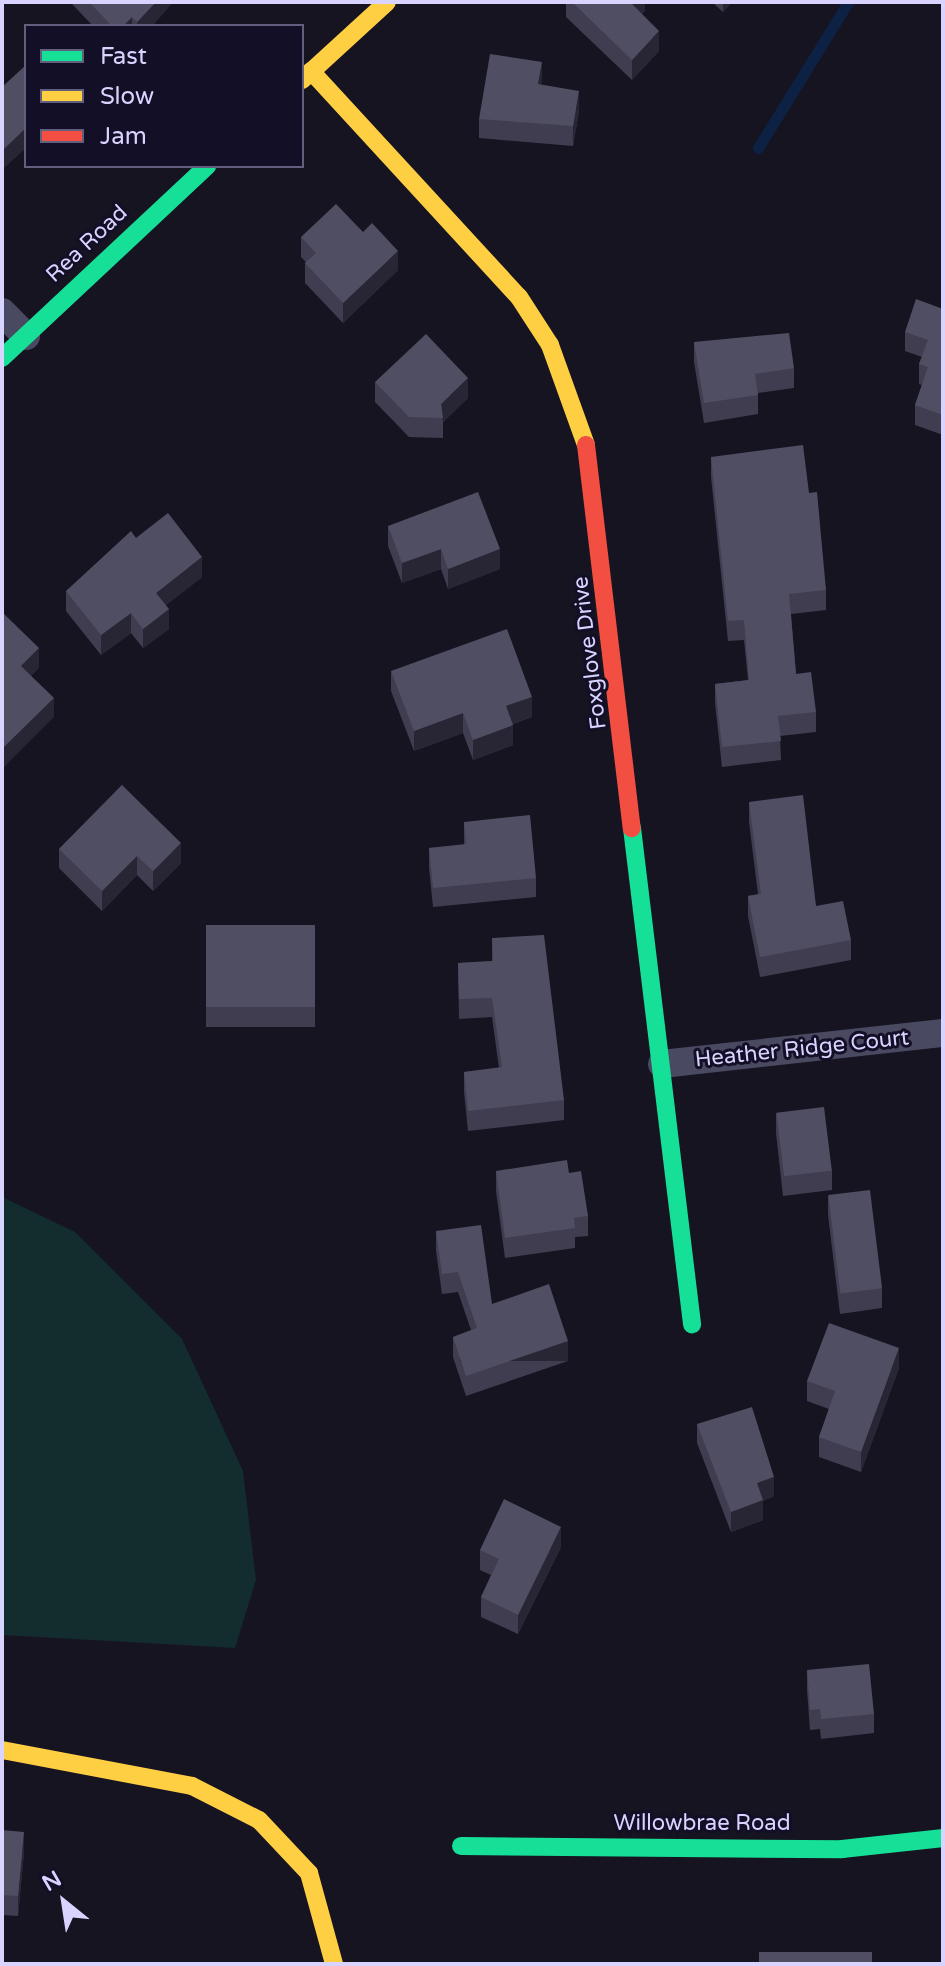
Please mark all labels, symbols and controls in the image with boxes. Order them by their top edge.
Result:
legend [24,24,304,168]
text: Fast [100,42,147,71]
text: Slow [100,82,154,111]
text: Jam [100,122,147,151]
street label: Rea Road [41,200,133,288]
street label: Foxglove Drive [568,575,612,731]
street label: Heather Ridge Court [694,1025,910,1073]
street label: Willowbrae Road [613,1811,791,1837]
north arrow [24,1862,104,1942]
text: N [38,1866,66,1897]

